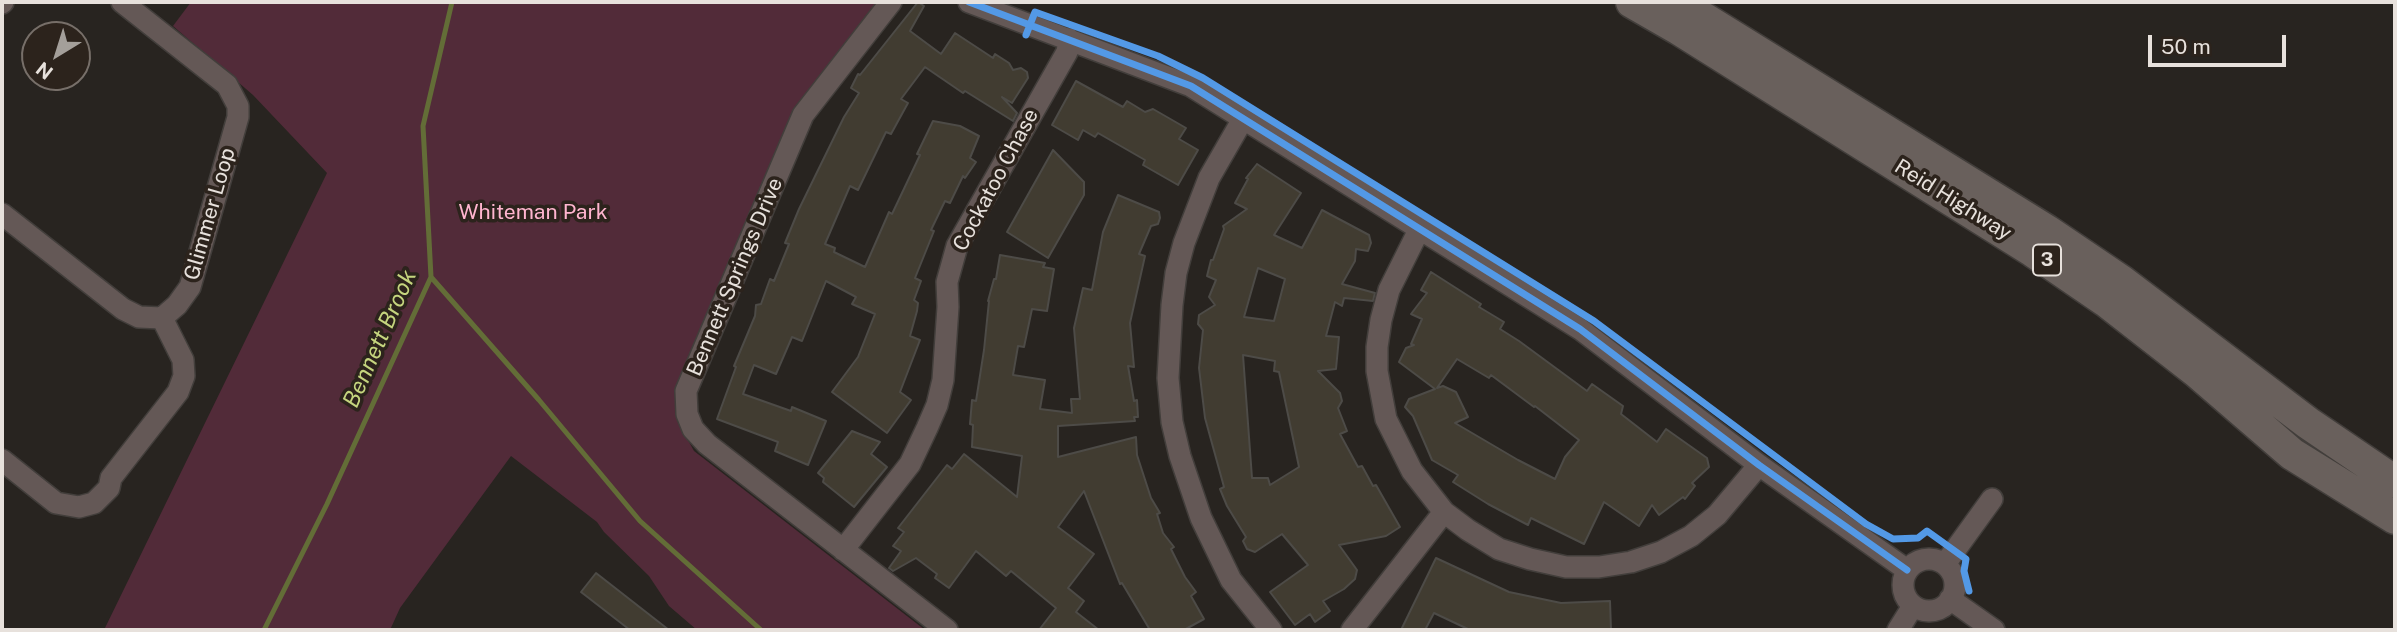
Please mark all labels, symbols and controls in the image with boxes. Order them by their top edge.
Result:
north arrow [21,21,91,91]
scale bar [2152,21,2290,65]
text: 50 m [2161,34,2211,59]
text: N [32,58,57,84]
street label: Cockatoo Chase [948,105,1044,255]
street label: Glimmer Loop [179,145,241,283]
street label: Reid Highway [1890,154,2016,246]
street label: Bennett Springs Drive [682,174,788,380]
park label: Whiteman Park [459,200,607,226]
road number: 3 [2033,244,2061,276]
water label: Bennett Brook [337,266,423,412]

